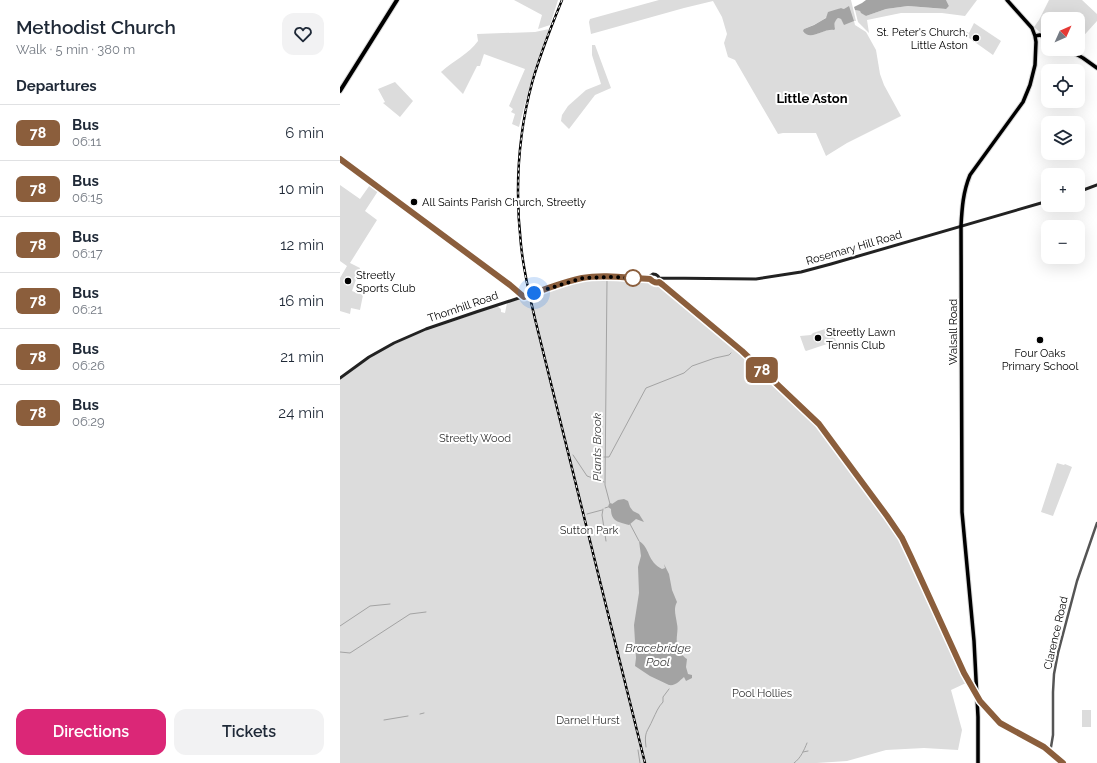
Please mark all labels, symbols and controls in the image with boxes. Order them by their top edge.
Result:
north arrow [1041,12,1085,56]
map controls [1041,12,1085,264]
button: heart [282,13,324,55]
text: Methodist Church [16,16,176,38]
place label: St. Peter's Church, Little Aston [877,26,968,52]
marker: St. Peter's Church, Little Aston [971,33,981,43]
text: Walk · 5 min · 380 m [16,42,135,57]
button: locate [1041,64,1085,108]
text: Departures [16,77,97,95]
district label: Little Aston [776,91,848,106]
text: Bus [72,116,99,134]
button: layers [1041,116,1085,160]
text: 6 min [285,124,324,142]
text: 78 [30,125,46,141]
text: 06:11 [72,134,101,149]
button: + [1041,168,1085,212]
text: Bus [72,172,99,190]
text: 10 min [279,180,324,198]
text: 78 [30,181,46,197]
text: 06:15 [72,190,103,205]
place label: All Saints Parish Church, Streetly [422,196,586,209]
marker: All Saints Parish Church, Streetly [409,197,419,207]
button: − [1041,220,1085,264]
text: Bus [72,228,99,246]
street label: Rosemary Hill Road [805,228,904,268]
text: 12 min [280,236,324,254]
text: 78 [30,237,46,253]
text: 06:17 [72,246,103,261]
place label: Streetly Sports Club [356,269,416,295]
unlabelled marker [624,269,642,287]
marker: Streetly Sports Club [343,276,353,286]
your location [524,283,544,303]
text: Bus [72,284,99,302]
street label: Thornhill Road [426,289,500,325]
text: 16 min [279,292,324,310]
text: 78 [30,293,46,309]
street label: Walsall Road [947,299,960,365]
text: 06:21 [72,302,103,317]
place label: Streetly Lawn Tennis Club [826,326,895,352]
marker: Streetly Lawn Tennis Club [813,333,823,343]
marker: Four Oaks Primary School [1035,335,1045,345]
text: Bus [72,340,99,358]
place label: Four Oaks Primary School [1002,347,1078,373]
text: 21 min [280,348,324,366]
text: 78 [30,349,46,365]
line badge: 78 [744,357,780,383]
text: 06:26 [72,358,105,373]
text: 78 [754,362,770,378]
text: Bus [72,396,99,414]
text: 24 min [278,404,324,422]
text: 78 [30,405,46,421]
water label: Plants Brook [590,412,604,481]
text: 06:29 [72,414,105,429]
park label: Streetly Wood [439,432,511,445]
park label: Sutton Park [560,524,619,537]
street label: Clarence Road [1041,595,1071,671]
water label: Bracebridge Pool [625,641,692,669]
park label: Pool Hollies [732,687,792,700]
button: Directions [16,709,166,755]
button: Tickets [174,709,324,755]
park label: Darnel Hurst [556,714,620,727]

